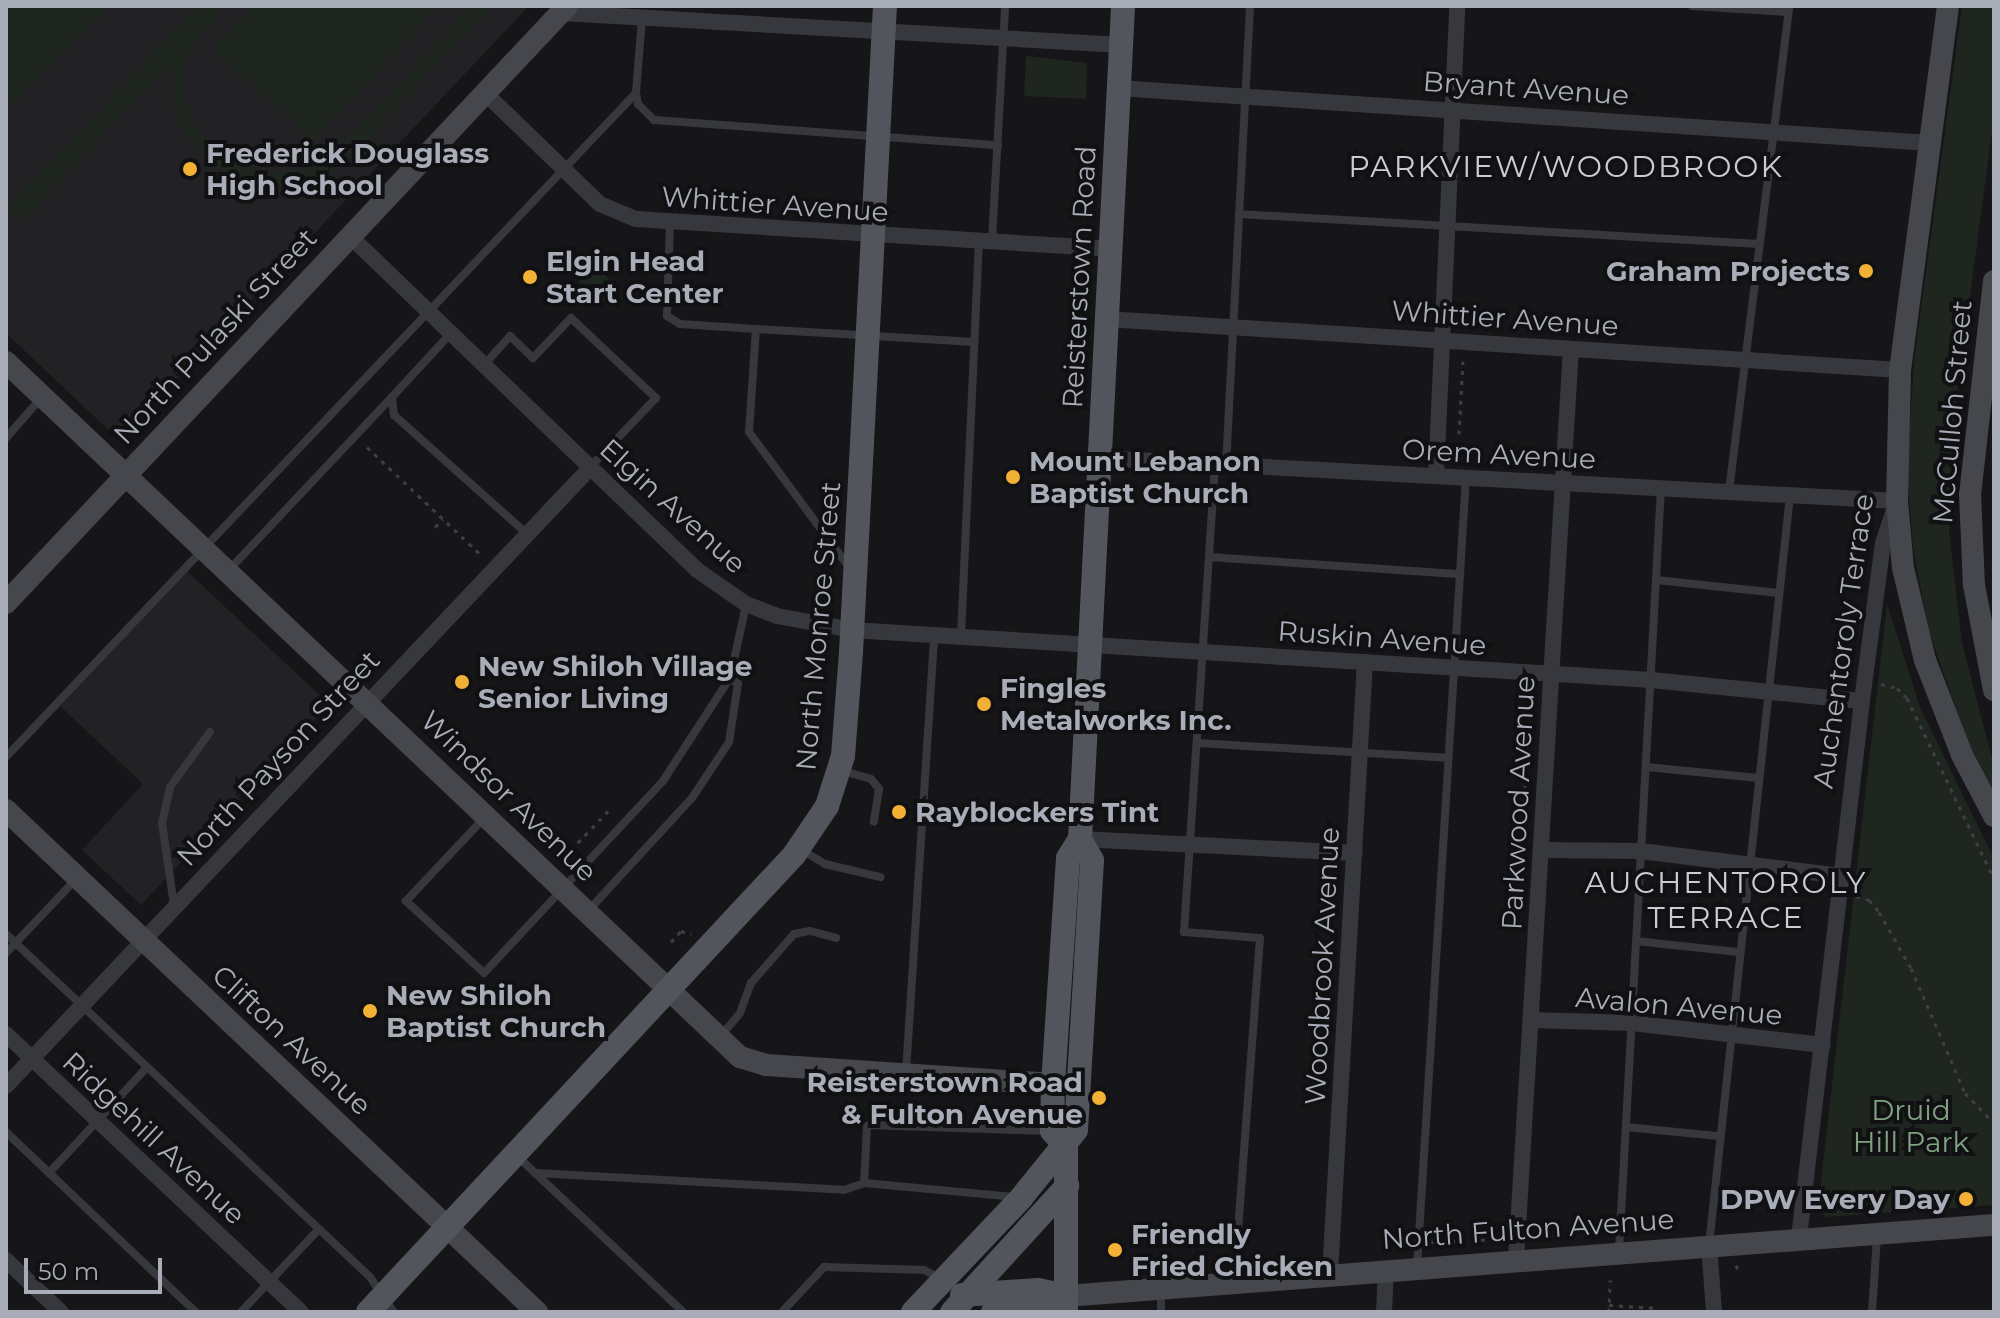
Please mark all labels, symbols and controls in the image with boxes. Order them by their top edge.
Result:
street label: Bryant Avenue [1422,64,1630,112]
place label: Frederick Douglass High School [206,136,489,202]
street label: Reisterstown Road [1055,145,1103,409]
district label: PARKVIEW/WOODBROOK [1348,149,1784,185]
marker: Frederick Douglass High School [181,160,199,178]
street label: Whittier Avenue [660,179,890,229]
street label: North Pulaski Street [106,221,324,451]
place label: Elgin Head Start Center [546,244,724,310]
place label: Graham Projects [1606,254,1850,288]
marker: Graham Projects [1857,262,1875,280]
marker: Elgin Head Start Center [521,268,539,286]
street label: Whittier Avenue [1390,293,1620,343]
street label: McCulloh Street [1925,299,1979,525]
street label: Elgin Avenue [593,432,753,580]
street label: Orem Avenue [1401,432,1597,476]
place label: Mount Lebanon Baptist Church [1029,444,1261,510]
marker: Mount Lebanon Baptist Church [1004,468,1022,486]
street label: North Monroe Street [789,480,847,772]
street label: Auchentoroly Terrace [1806,492,1880,790]
street label: Ruskin Avenue [1277,614,1487,662]
street label: North Payson Street [169,643,387,873]
place label: New Shiloh Village Senior Living [478,649,753,715]
place label: Fingles Metalworks Inc. [1000,671,1232,737]
marker: New Shiloh Village Senior Living [453,673,471,691]
street label: Parkwood Avenue [1495,675,1541,931]
marker: Fingles Metalworks Inc. [975,695,993,713]
street label: Windsor Avenue [414,704,604,888]
place label: Rayblockers Tint [915,795,1159,829]
marker: Rayblockers Tint [890,803,908,821]
street label: Woodbrook Avenue [1298,826,1346,1106]
district label: AUCHENTOROLY TERRACE [1585,865,1867,936]
street label: Clifton Avenue [206,958,378,1122]
place label: New Shiloh Baptist Church [386,978,606,1044]
street label: Avalon Avenue [1574,980,1784,1032]
marker: New Shiloh Baptist Church [361,1002,379,1020]
street label: Ridgehill Avenue [56,1045,252,1231]
place label: Reisterstown Road & Fulton Avenue [807,1065,1083,1131]
marker: Reisterstown Road & Fulton Avenue [1090,1089,1108,1107]
park label: Druid Hill Park [1853,1093,1969,1159]
place label: DPW Every Day [1720,1182,1950,1216]
marker: DPW Every Day [1957,1190,1975,1208]
street label: North Fulton Avenue [1381,1202,1675,1256]
place label: Friendly Fried Chicken [1131,1217,1333,1283]
marker: Friendly Fried Chicken [1106,1241,1124,1259]
scale bar [28,1242,166,1292]
text: 50 m [38,1257,99,1286]

